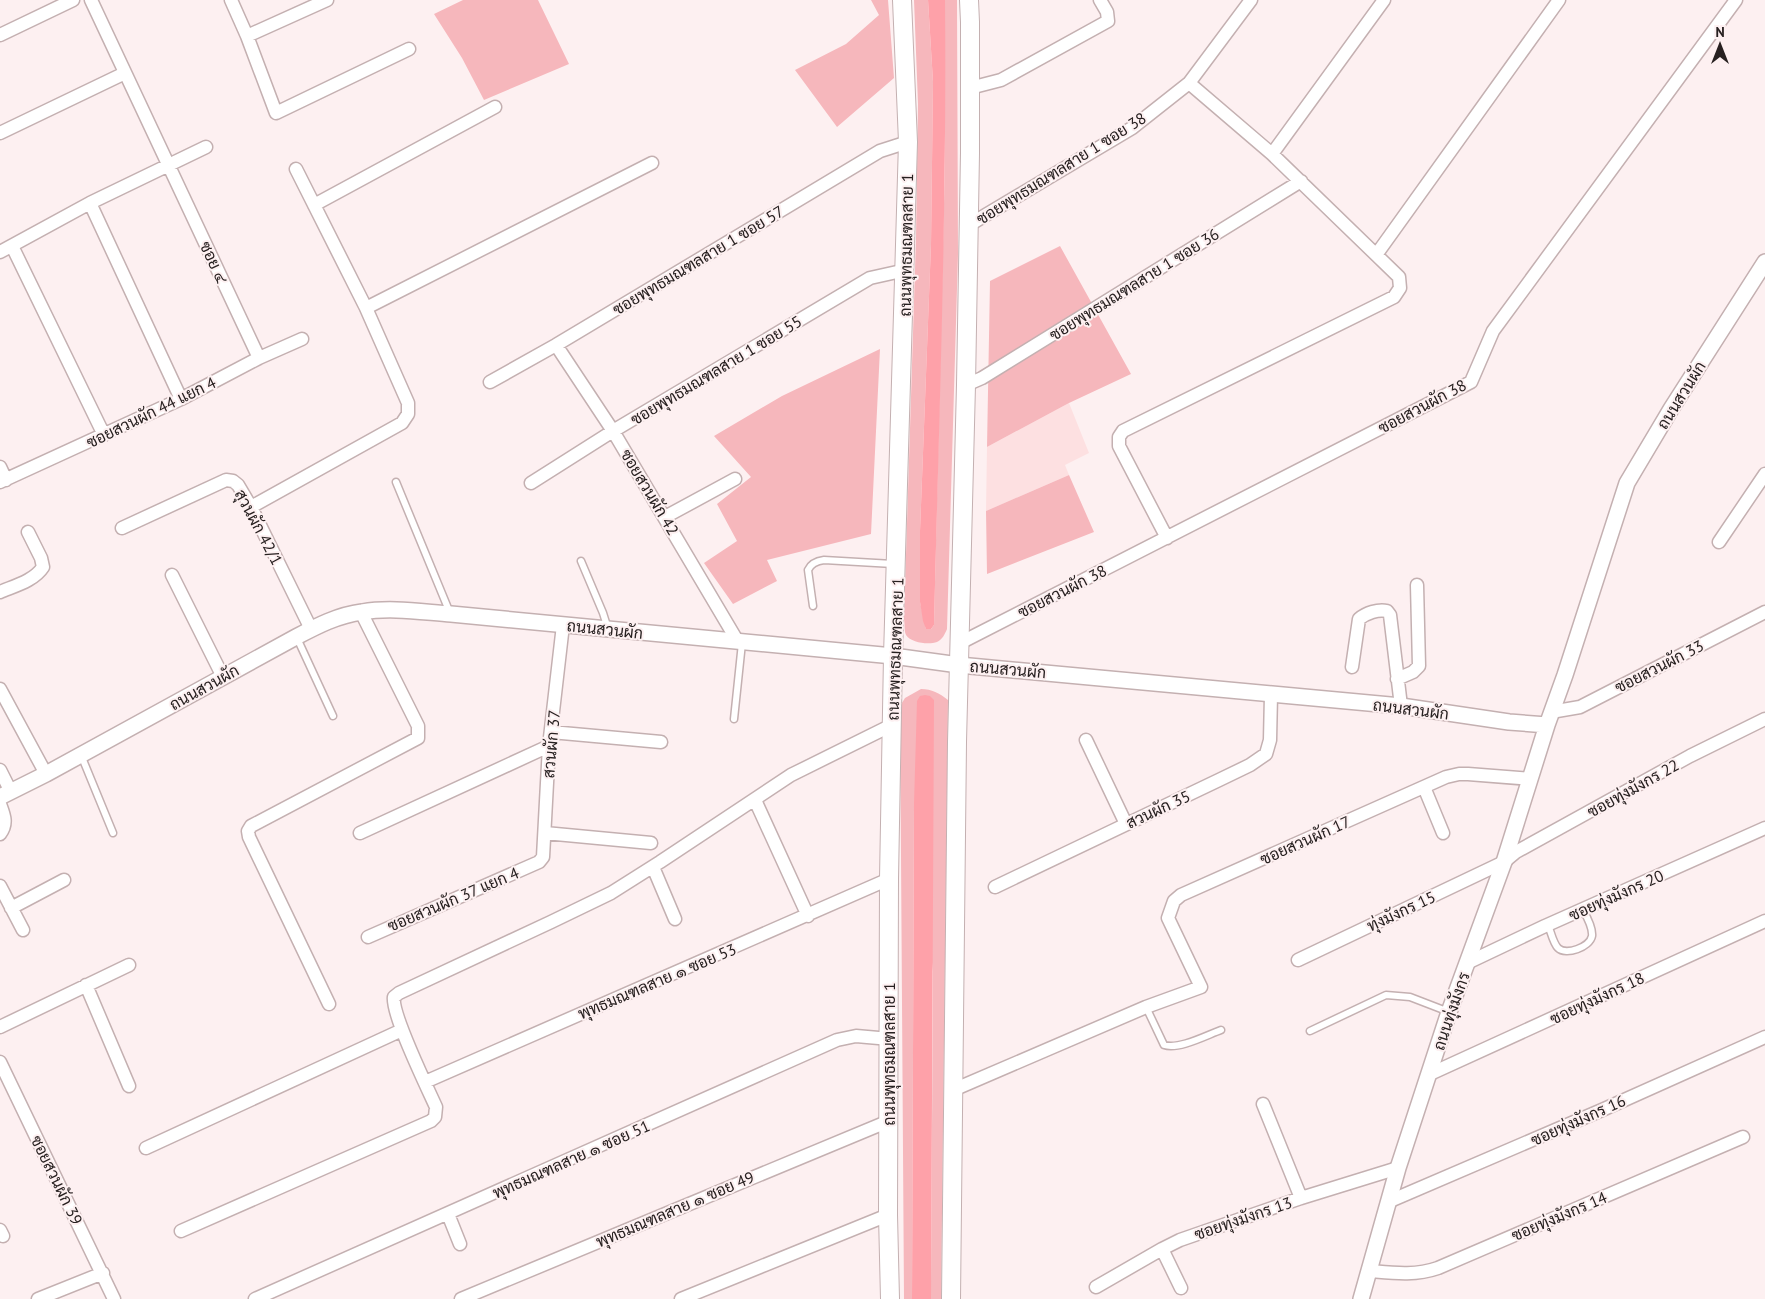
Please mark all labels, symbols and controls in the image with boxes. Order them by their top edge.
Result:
north arrow [1695,20,1745,70]
text: N [1715,23,1725,41]
street label: ซอยพุทธมณฑลสาย 1 ซอย 38 [972,107,1151,230]
street label: ถนนพุทธมณฑลสาย 1 [895,173,919,317]
street label: ซอยพุทธมณฑลสาย 1 ซอย 57 [609,201,788,321]
street label: ซอยพุทธมณฑลสาย 1 ซอย 36 [1045,223,1224,346]
street label: ซอย ๔ [196,238,233,287]
street label: ซอยพุทธมณฑลสาย 1 ซอย 55 [627,311,806,431]
street label: ถนนสวนผัก [1652,357,1710,433]
street label: ซอยสวนผัก 44 แยก 4 [83,372,219,452]
street label: ซอยสวนผัก 38 [1375,374,1469,438]
street label: ซอยสวนผัก 42 [616,445,684,539]
street label: สุวนผัก 42/1 [229,486,287,569]
street label: ซอยสวนผัก 38 [1014,560,1110,622]
street label: ถนนพุทธมณฑลสาย 1 [883,577,909,721]
street label: ถนนสวนผัก [566,615,644,643]
street label: ซอยสวนผัก 33 [1611,635,1707,697]
street label: ถนนสวนผัก [969,656,1047,682]
street label: ถนนสวนผัก [166,660,242,714]
street label: ถนนสวนผัก [1372,694,1450,724]
street label: สวนผัก 37 [538,709,564,779]
street label: ซอยทุ่งมังกร 22 [1584,755,1683,823]
street label: สวนผัก 35 [1123,785,1193,833]
street label: ซอยสวนผัก 17 [1257,811,1353,869]
street label: ซอยสวนผัก 37 แยก 4 [384,862,522,936]
street label: ซอยทุ่งมังกร 20 [1565,865,1668,927]
street label: ทุ่งมังกร 15 [1363,886,1439,937]
street label: พุทธมณฑลสาย ๑ ซอย 53 [575,939,740,1025]
street label: ซอยทุ่งมังกร 18 [1547,967,1648,1030]
street label: ถนนทุ่งมังกร [1428,969,1476,1053]
street label: ถนนพุทธมณฑลสาย 1 [879,982,901,1126]
street label: ซอยทุ่งมังกร 16 [1527,1090,1629,1152]
street label: พุทธมณฑลสาย ๑ ซอย 51 [489,1115,654,1205]
street label: ซอยสวนผัก 39 [27,1132,87,1228]
street label: พุทธมณฑลสาย ๑ ซอย 49 [593,1167,758,1253]
street label: ซอยทุ่งมังกร 14 [1508,1187,1611,1247]
street label: ซอยทุ่งมังกร 13 [1192,1192,1295,1246]

